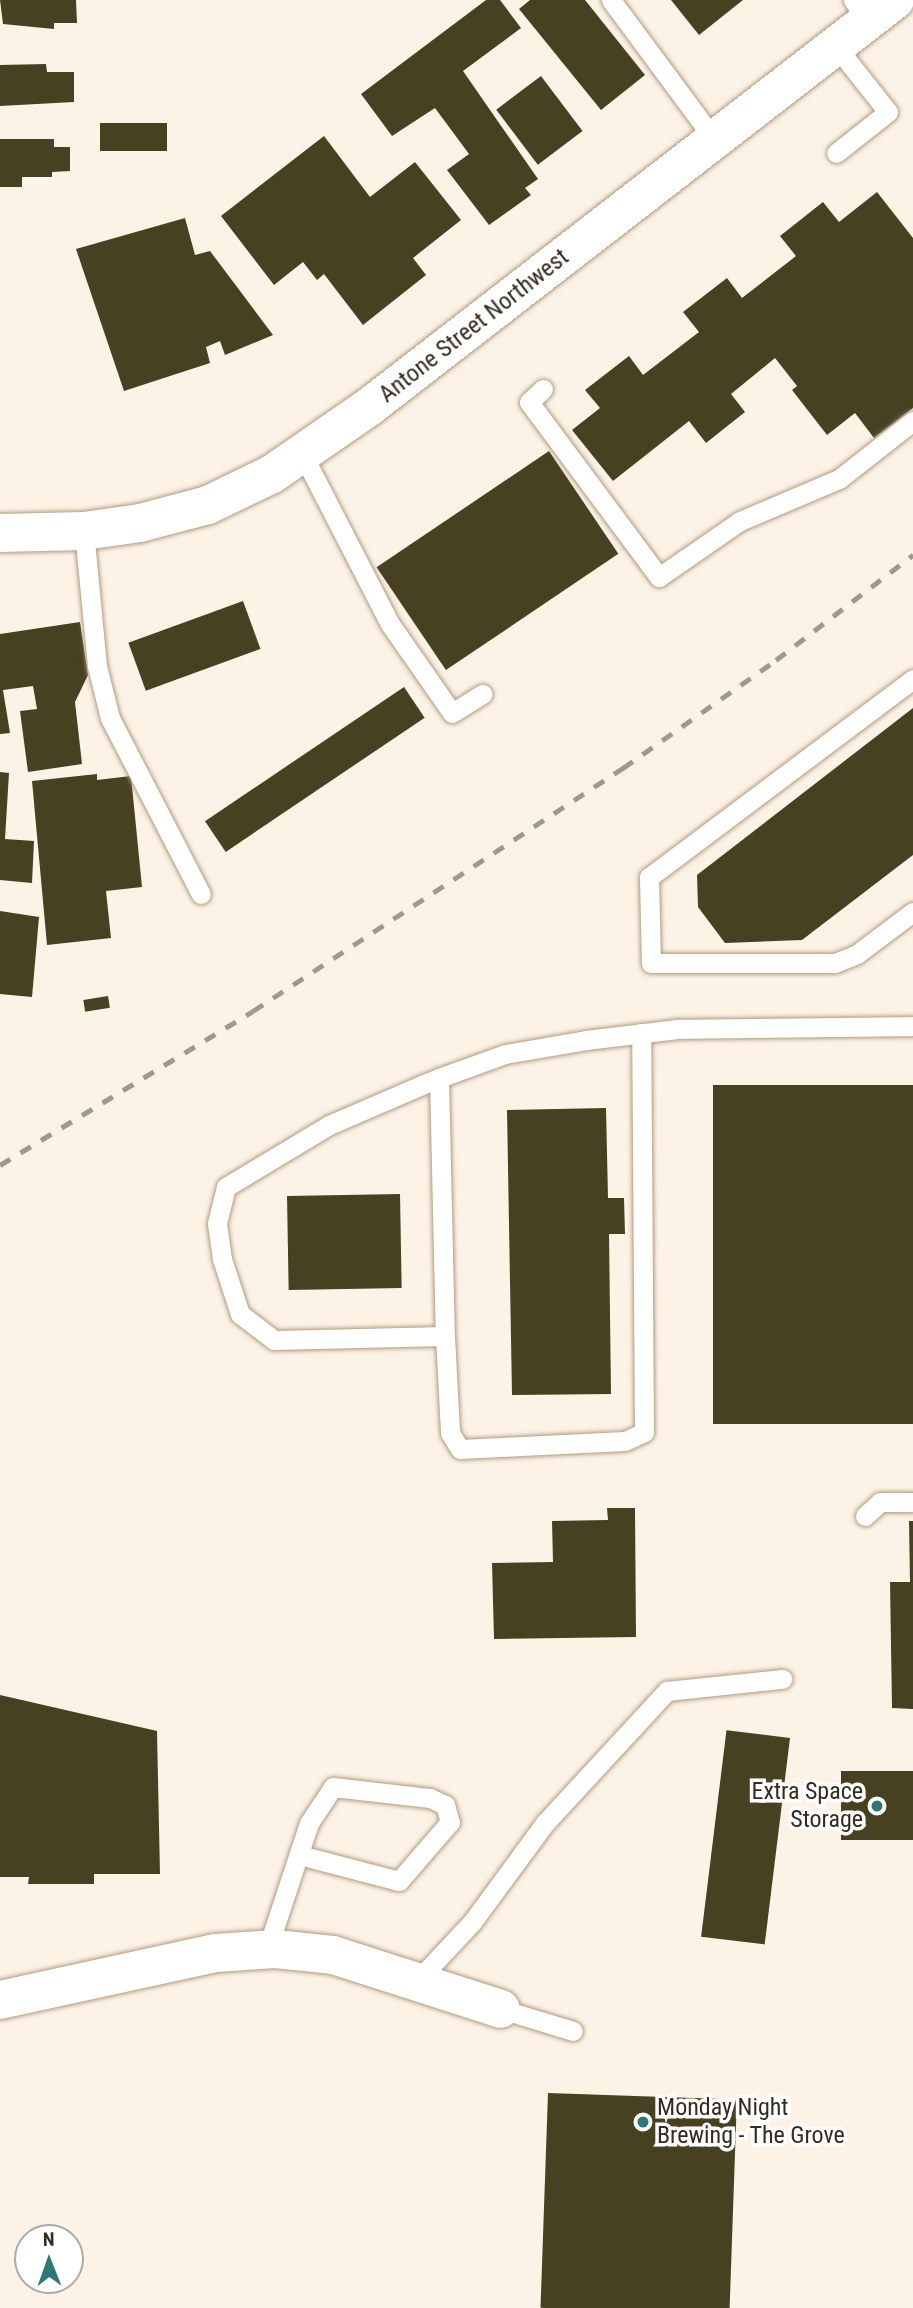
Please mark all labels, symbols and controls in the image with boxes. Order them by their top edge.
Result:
street label: Antone Street Northwest [373,243,575,409]
place label: Extra Space Storage [751,1778,863,1834]
marker: Extra Space Storage [869,1798,885,1814]
place label: Monday Night Brewing - The Grove [657,2094,845,2150]
marker: Monday Night Brewing - The Grove [635,2114,651,2130]
north arrow [14,2224,84,2294]
text: N [43,2228,55,2251]

